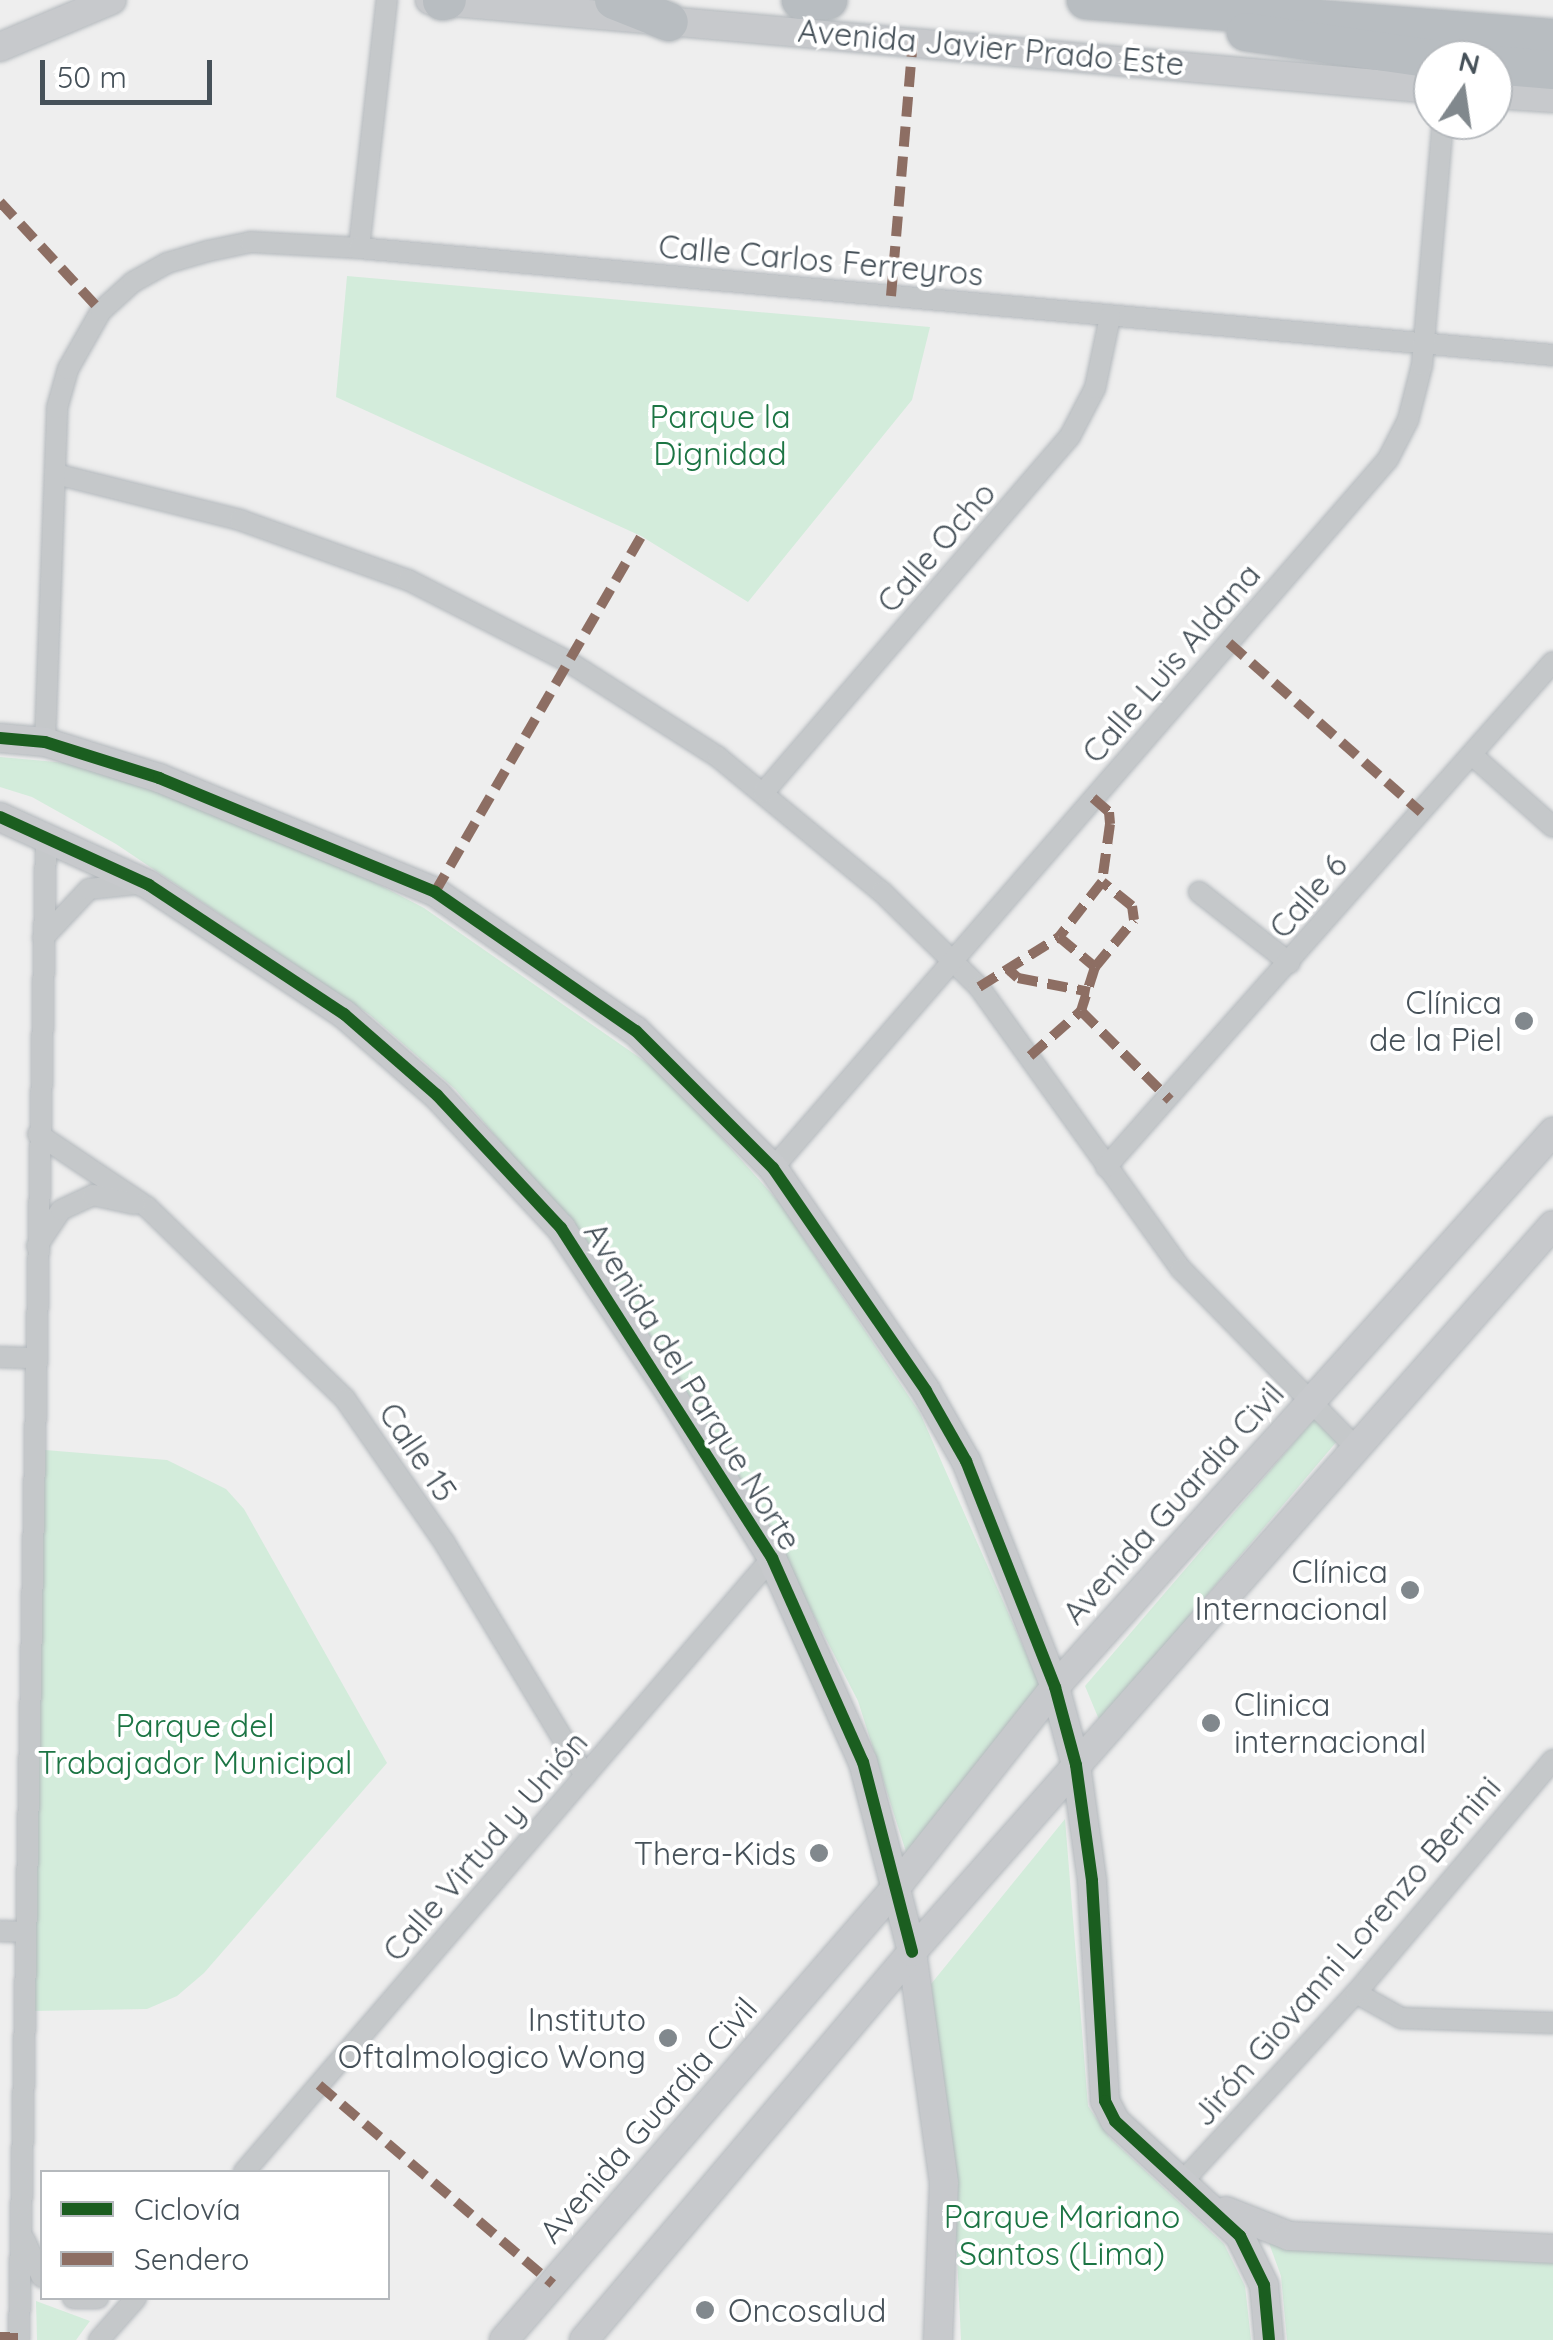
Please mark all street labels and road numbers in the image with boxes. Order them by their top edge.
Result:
street label: Avenida Javier Prado Este [796,11,1186,83]
street label: Calle Carlos Ferreyros [657,227,985,293]
street label: Calle Ocho [869,474,1003,620]
street label: Calle Luis Aldana [1074,555,1268,771]
street label: Calle 6 [1261,846,1355,946]
street label: Avenida del Parque Norte [576,1215,810,1557]
street label: Avenida Guardia Civil [1054,1374,1292,1632]
street label: Calle 15 [371,1395,465,1509]
street label: Calle Virtud y Unión [375,1723,595,1969]
street label: Jirón Giovanni Lorenzo Bernini [1184,1768,1508,2134]
street label: Avenida Guardia Civil [531,1990,765,2250]

